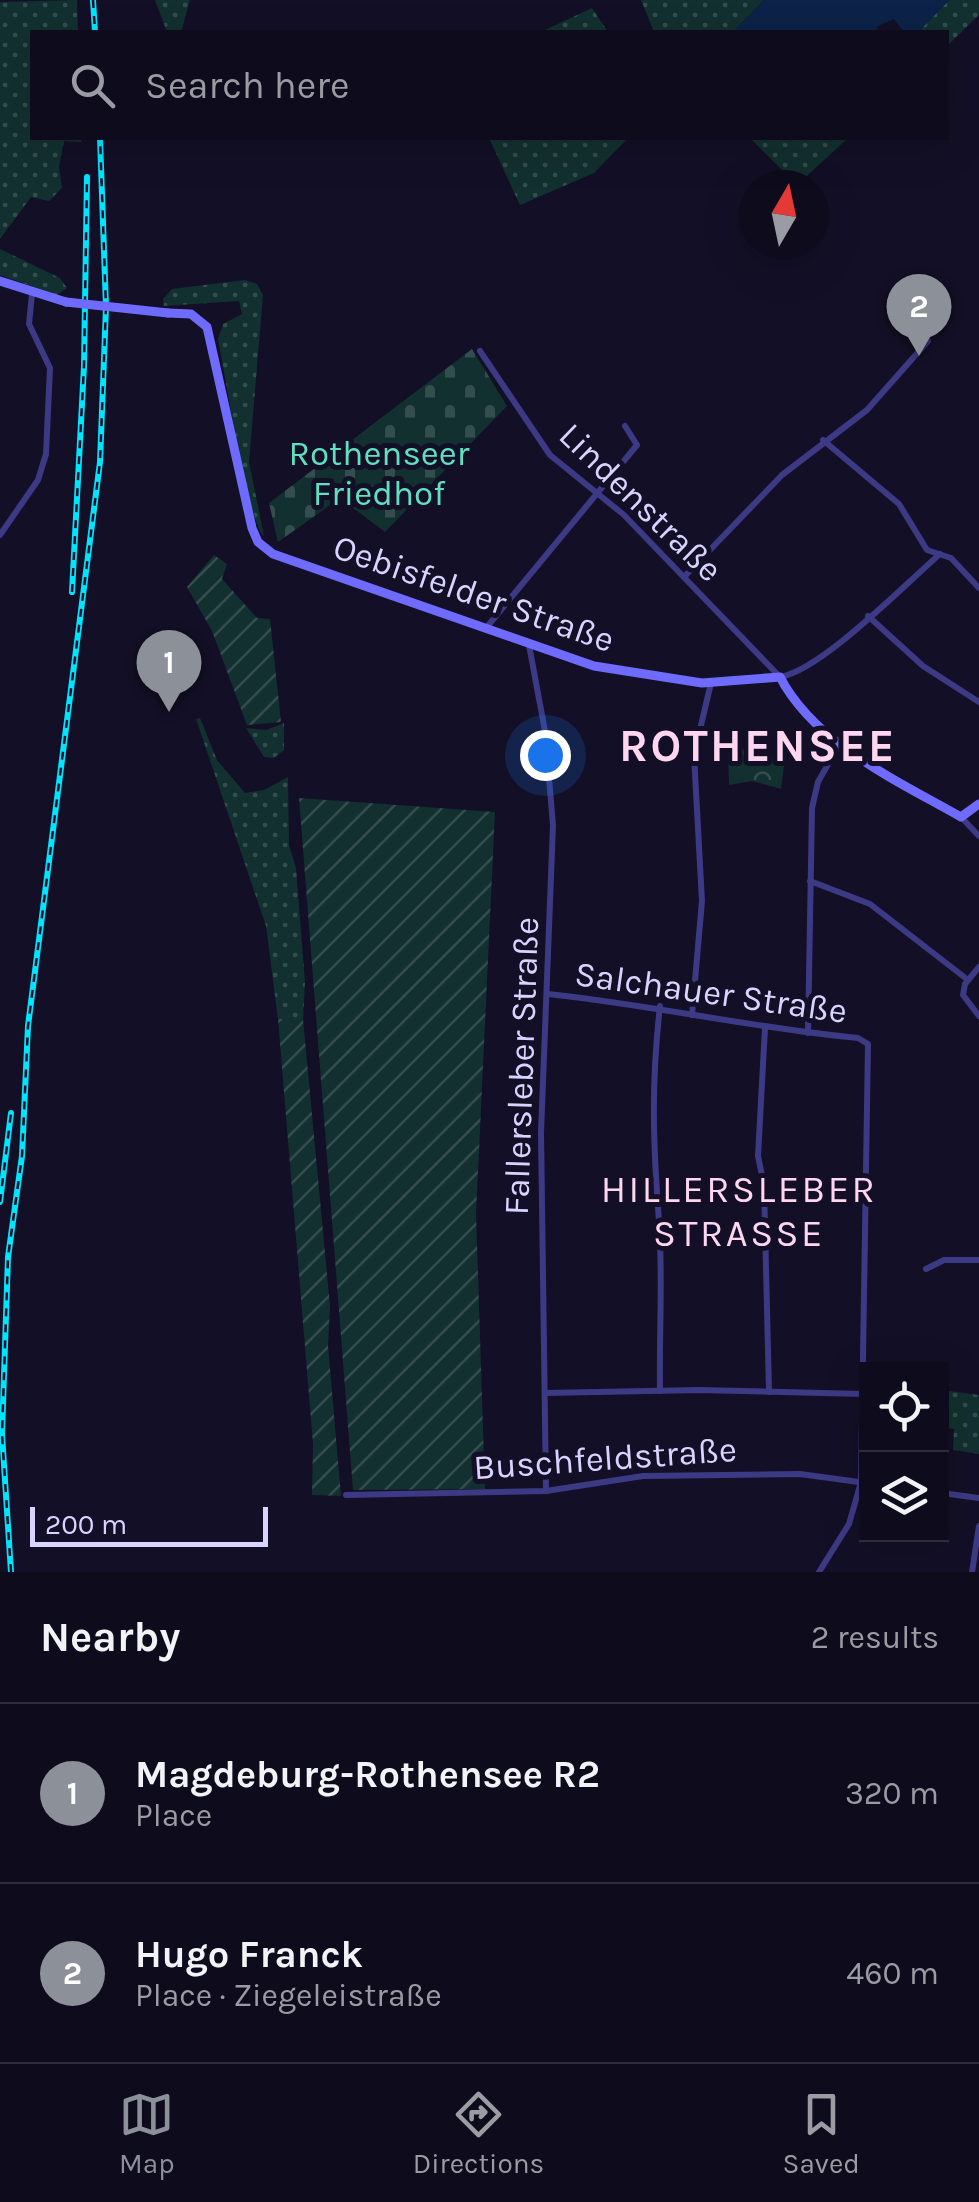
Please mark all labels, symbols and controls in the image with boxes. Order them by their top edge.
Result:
search box [30,30,949,140]
icon: search [65,58,120,113]
text: Search here [145,63,349,108]
north arrow [739,170,829,260]
pin: 2 [886,274,952,356]
street label: Lindenstraße [551,414,731,590]
park label: Rothenseer Friedhof [289,433,470,514]
street label: Oebisfelder Straße [328,526,620,661]
pin: 1 [136,630,202,712]
district label: ROTHENSEE [619,720,897,772]
your location [520,730,571,781]
street label: Fallersleber Straße [496,916,547,1216]
street label: Salchauer Straße [572,953,850,1032]
district label: HILLERSLEBER STRASSE [601,1167,877,1256]
map controls [859,1362,949,1542]
button: locate [859,1362,949,1452]
street label: Buschfeldstraße [472,1429,738,1488]
button: layers [859,1452,949,1542]
scale bar [30,1502,268,1546]
text: 200 m [45,1508,127,1541]
text: Nearby [40,1612,180,1662]
text: 2 results [811,1619,939,1656]
text: Magdeburg-Rothensee R2 [135,1752,600,1797]
text: 1 [67,1775,78,1812]
text: 320 m [845,1775,939,1812]
text: Place [135,1797,212,1834]
text: Hugo Franck [135,1932,363,1977]
text: 2 [63,1955,82,1992]
text: 460 m [846,1955,939,1992]
text: Place · Ziegeleistraße [135,1977,442,2014]
tab: Map [119,2087,175,2180]
tab: Directions [413,2087,544,2180]
tab: Saved [782,2087,860,2180]

